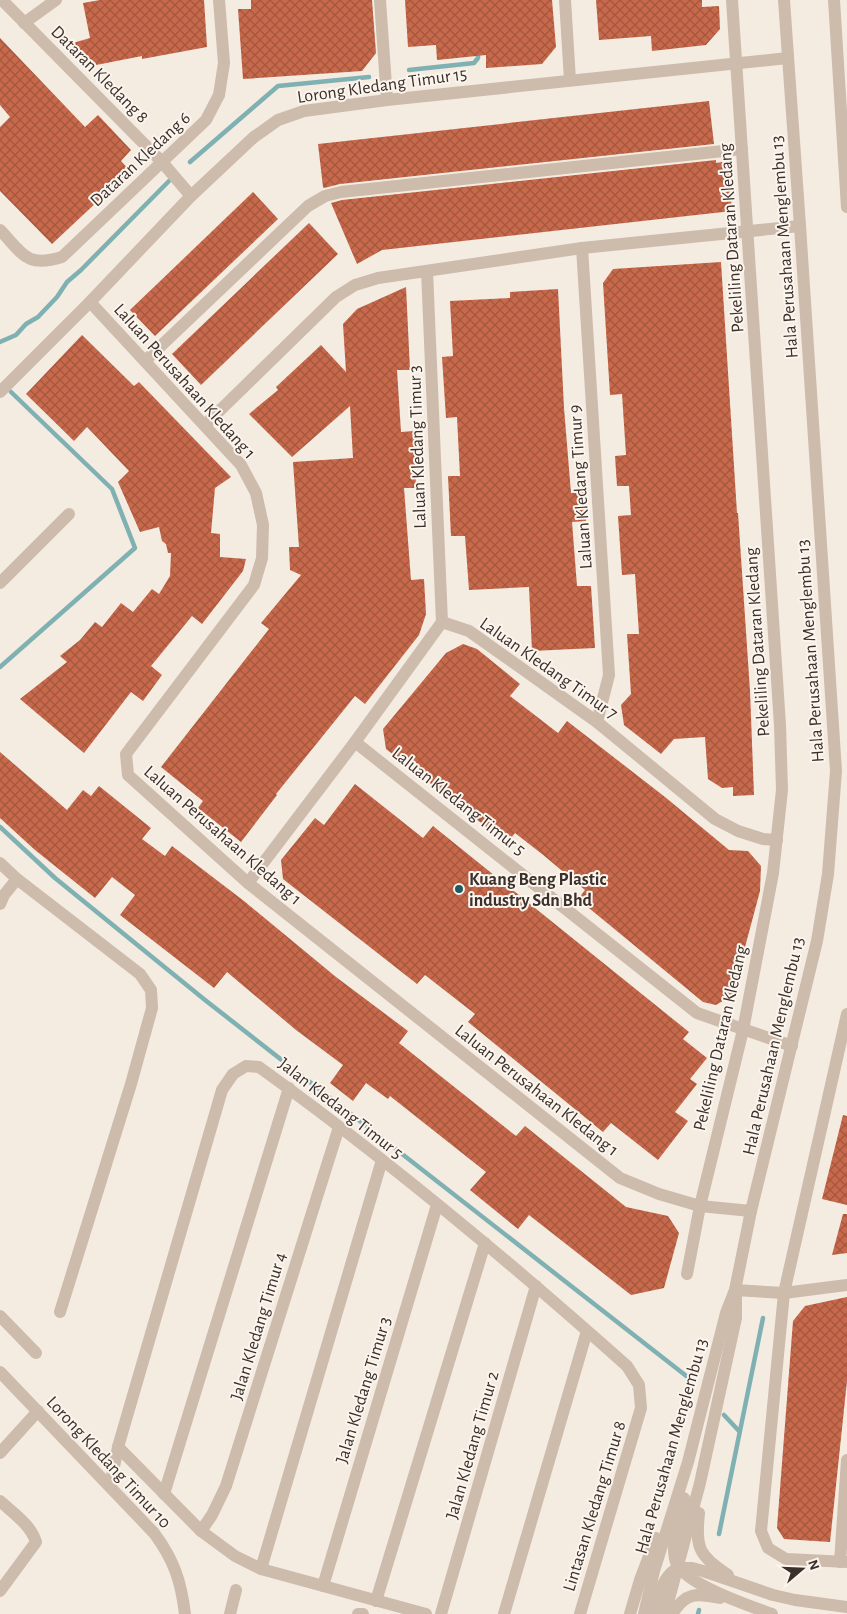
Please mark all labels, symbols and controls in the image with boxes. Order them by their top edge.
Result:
street label: Dataran Kledang 8 [47,23,151,127]
street label: Lorong Kledang Timur 15 [296,65,468,107]
street label: Dataran Kledang 6 [87,109,194,210]
street label: Hala Perusahaan Menglembu 13 [768,135,802,359]
street label: Pekeliling Dataran Kledang [716,142,748,333]
street label: Laluan Perusahaan Kledang 1 [110,301,259,463]
street label: Laluan Kledang Timur 3 [406,365,430,529]
street label: Laluan Kledang Timur 9 [566,404,596,570]
street label: Hala Perusahaan Menglembu 13 [794,539,828,763]
street label: Pekeliling Dataran Kledang [742,546,774,737]
street label: Laluan Kledang Timur 7 [476,614,621,723]
street label: Laluan Kledang Timur 5 [388,744,528,859]
street label: Laluan Perusahaan Kledang 1 [140,763,304,909]
place label: Kuang Beng Plastic industry Sdn Bhd [469,871,606,910]
marker: Kuang Beng Plastic industry Sdn Bhd [453,883,465,895]
street label: Hala Perusahaan Menglembu 13 [740,935,808,1157]
street label: Pekeliling Dataran Kledang [691,944,751,1133]
street label: Laluan Perusahaan Kledang 1 [451,1022,622,1160]
street label: Jalan Kledang Timur 5 [275,1055,406,1163]
street label: Jalan Kledang Timur 4 [228,1250,290,1402]
street label: Jalan Kledang Timur 3 [333,1315,395,1466]
street label: Hala Perusahaan Menglembu 13 [633,1336,711,1556]
street label: Jalan Kledang Timur 2 [443,1369,503,1521]
street label: Lorong Kledang Timur 10 [43,1393,174,1532]
street label: Lintasan Kledang Timur 8 [560,1419,629,1594]
north arrow [777,1544,827,1594]
text: N [805,1558,822,1572]

